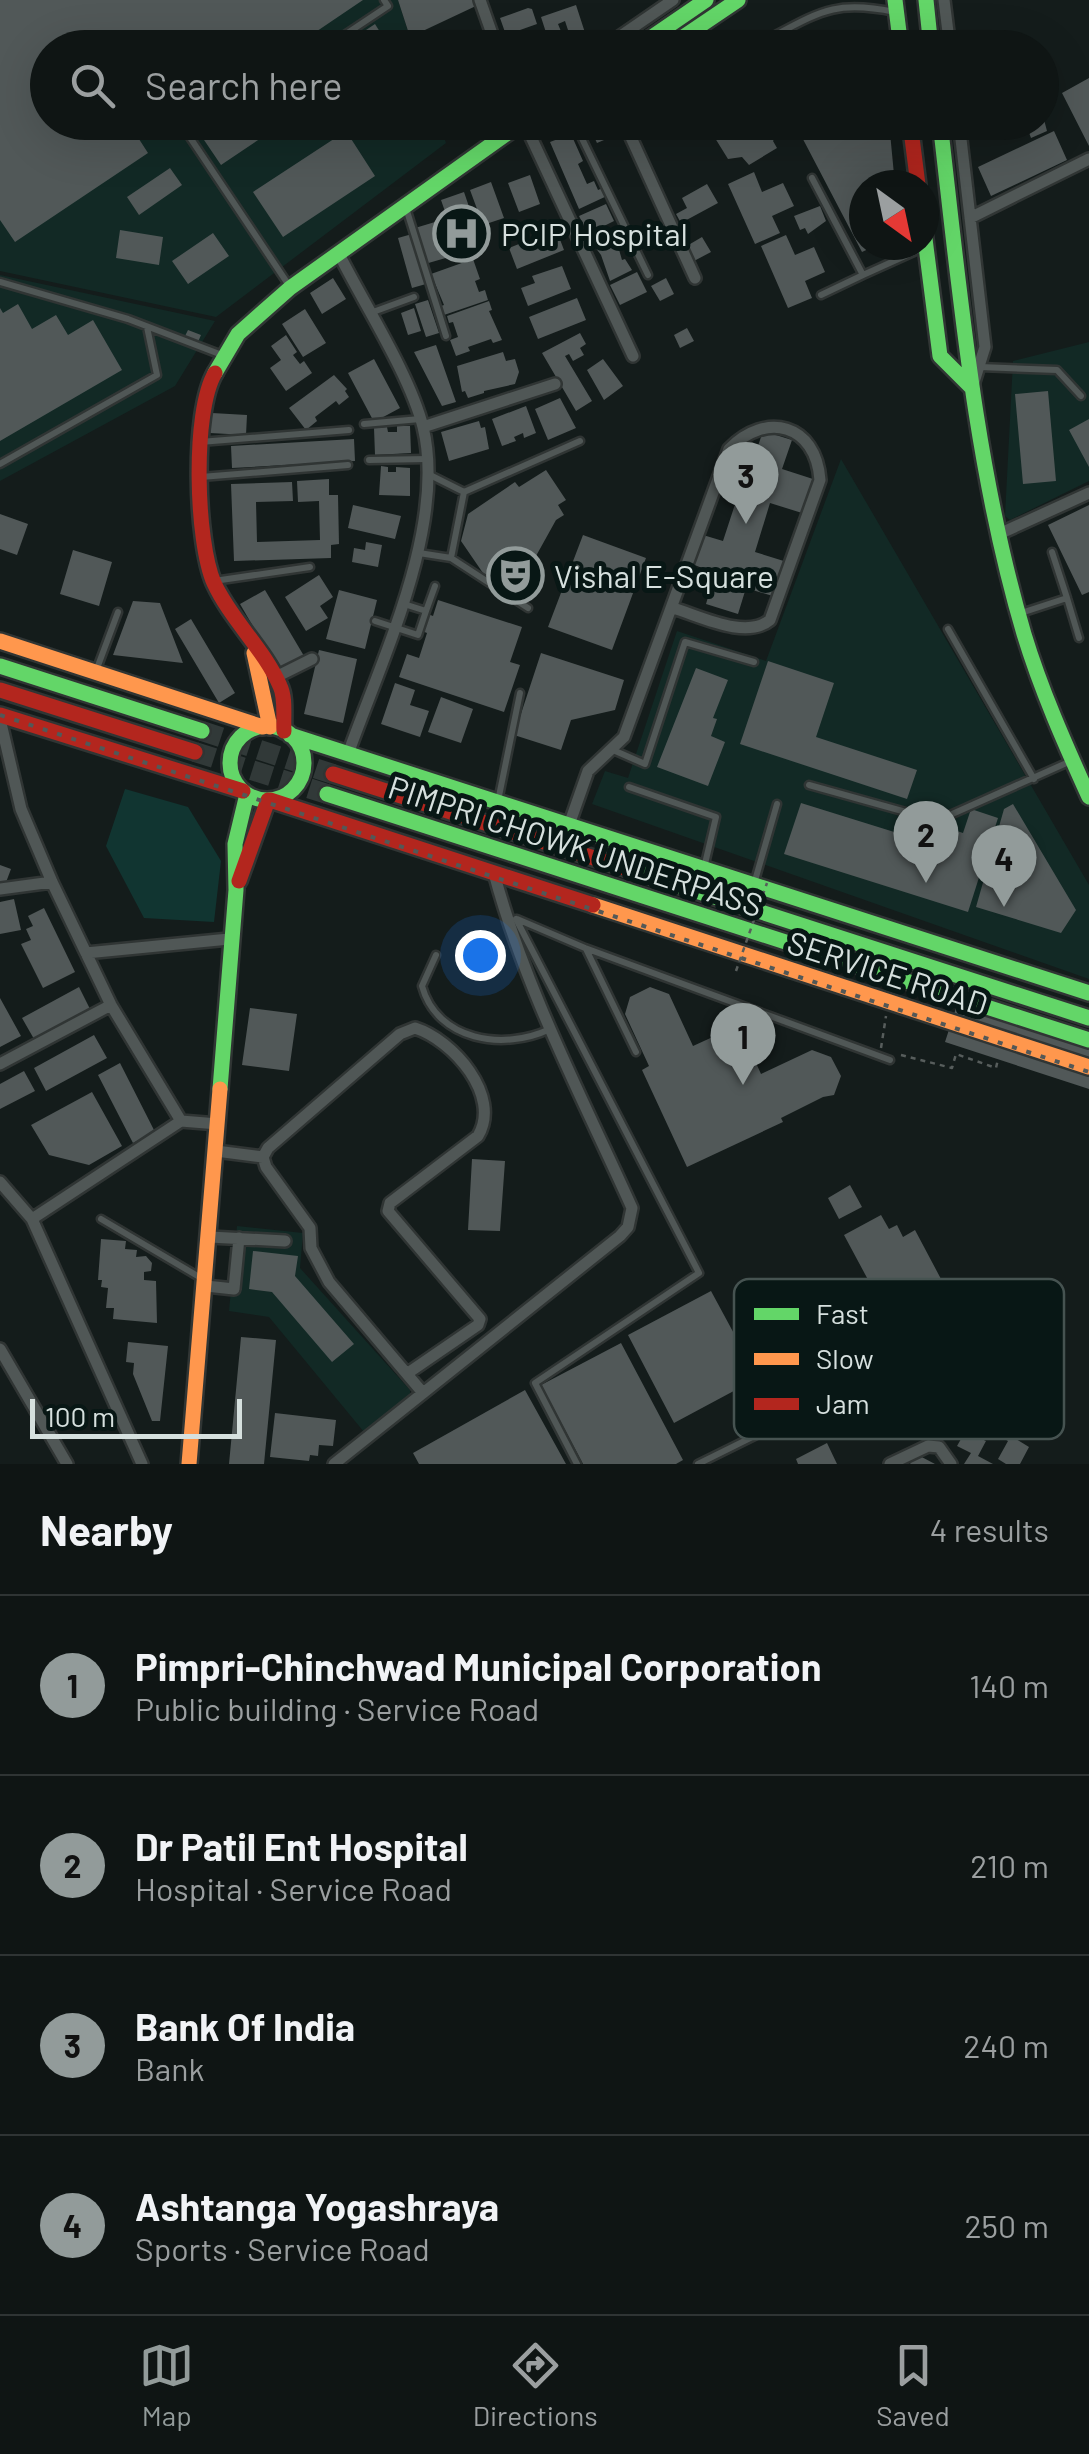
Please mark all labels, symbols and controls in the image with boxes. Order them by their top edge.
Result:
search box [30,30,1059,140]
icon: search [65,58,120,113]
text: Search here [145,62,343,108]
north arrow [849,170,939,260]
hospital icon: PCIP Hospital [432,203,492,263]
place label: PCIP Hospital [501,214,688,252]
pin: 3 [714,442,778,524]
theatre icon: Vishal E-Square [485,545,545,605]
place label: Vishal E-Square [554,556,774,594]
street label: PIMPRI CHOWK UNDERPASS [384,767,768,923]
pin: 2 [894,800,958,883]
pin: 4 [972,824,1036,907]
street label: SERVICE ROAD [783,922,993,1022]
your location [455,930,506,981]
pin: 1 [710,1002,776,1085]
legend [734,1279,1064,1439]
text: Fast [816,1296,869,1330]
text: Slow [816,1341,874,1375]
text: Jam [816,1386,870,1420]
scale bar [30,1394,242,1438]
text: 100 m [45,1399,115,1433]
text: Nearby [40,1504,173,1554]
text: 4 results [930,1510,1049,1548]
text: Pimpri-Chinchwad Municipal Corporation [135,1643,821,1689]
text: 1 [67,1666,78,1704]
text: 140 m [969,1666,1049,1704]
text: Public building · Service Road [135,1689,539,1727]
text: Dr Patil Ent Hospital [135,1823,468,1869]
text: 2 [64,1846,81,1884]
text: 210 m [970,1846,1049,1884]
text: Hospital · Service Road [135,1869,452,1907]
text: Bank Of India [135,2003,355,2049]
text: 3 [64,2026,81,2064]
text: 240 m [963,2026,1049,2064]
text: Bank [135,2049,204,2087]
text: Ashtanga Yogashraya [135,2183,499,2229]
text: 4 [63,2206,82,2244]
text: 250 m [964,2206,1049,2244]
text: Sports · Service Road [135,2229,430,2267]
tab: Map [139,2338,194,2432]
tab: Directions [473,2338,598,2432]
tab: Saved [876,2338,950,2432]

